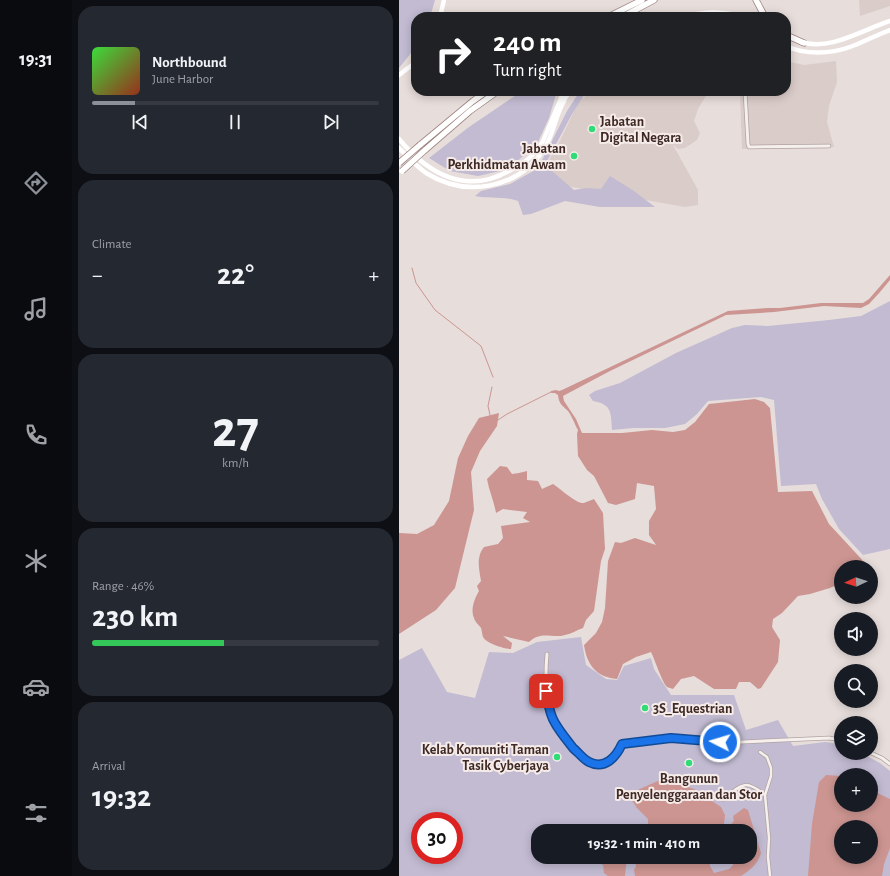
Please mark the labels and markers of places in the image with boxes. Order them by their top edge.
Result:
place label: Jabatan Digital Negara [600,115,682,145]
marker: Jabatan Digital Negara [587,124,597,134]
place label: Jabatan Perkhidmatan Awam [447,142,566,172]
marker: Jabatan Perkhidmatan Awam [569,151,579,161]
pin [529,674,563,708]
place label: 3S_Equestrian [653,702,732,716]
marker: 3S_Equestrian [640,703,650,713]
place label: Kelab Komuniti Taman Tasik Cyberjaya [422,743,549,773]
marker: Kelab Komuniti Taman Tasik Cyberjaya [552,752,562,762]
marker: Bangunun Penyelenggaraan dan Stor [684,758,694,768]
place label: Bangunun Penyelenggaraan dan Stor [616,772,762,802]

